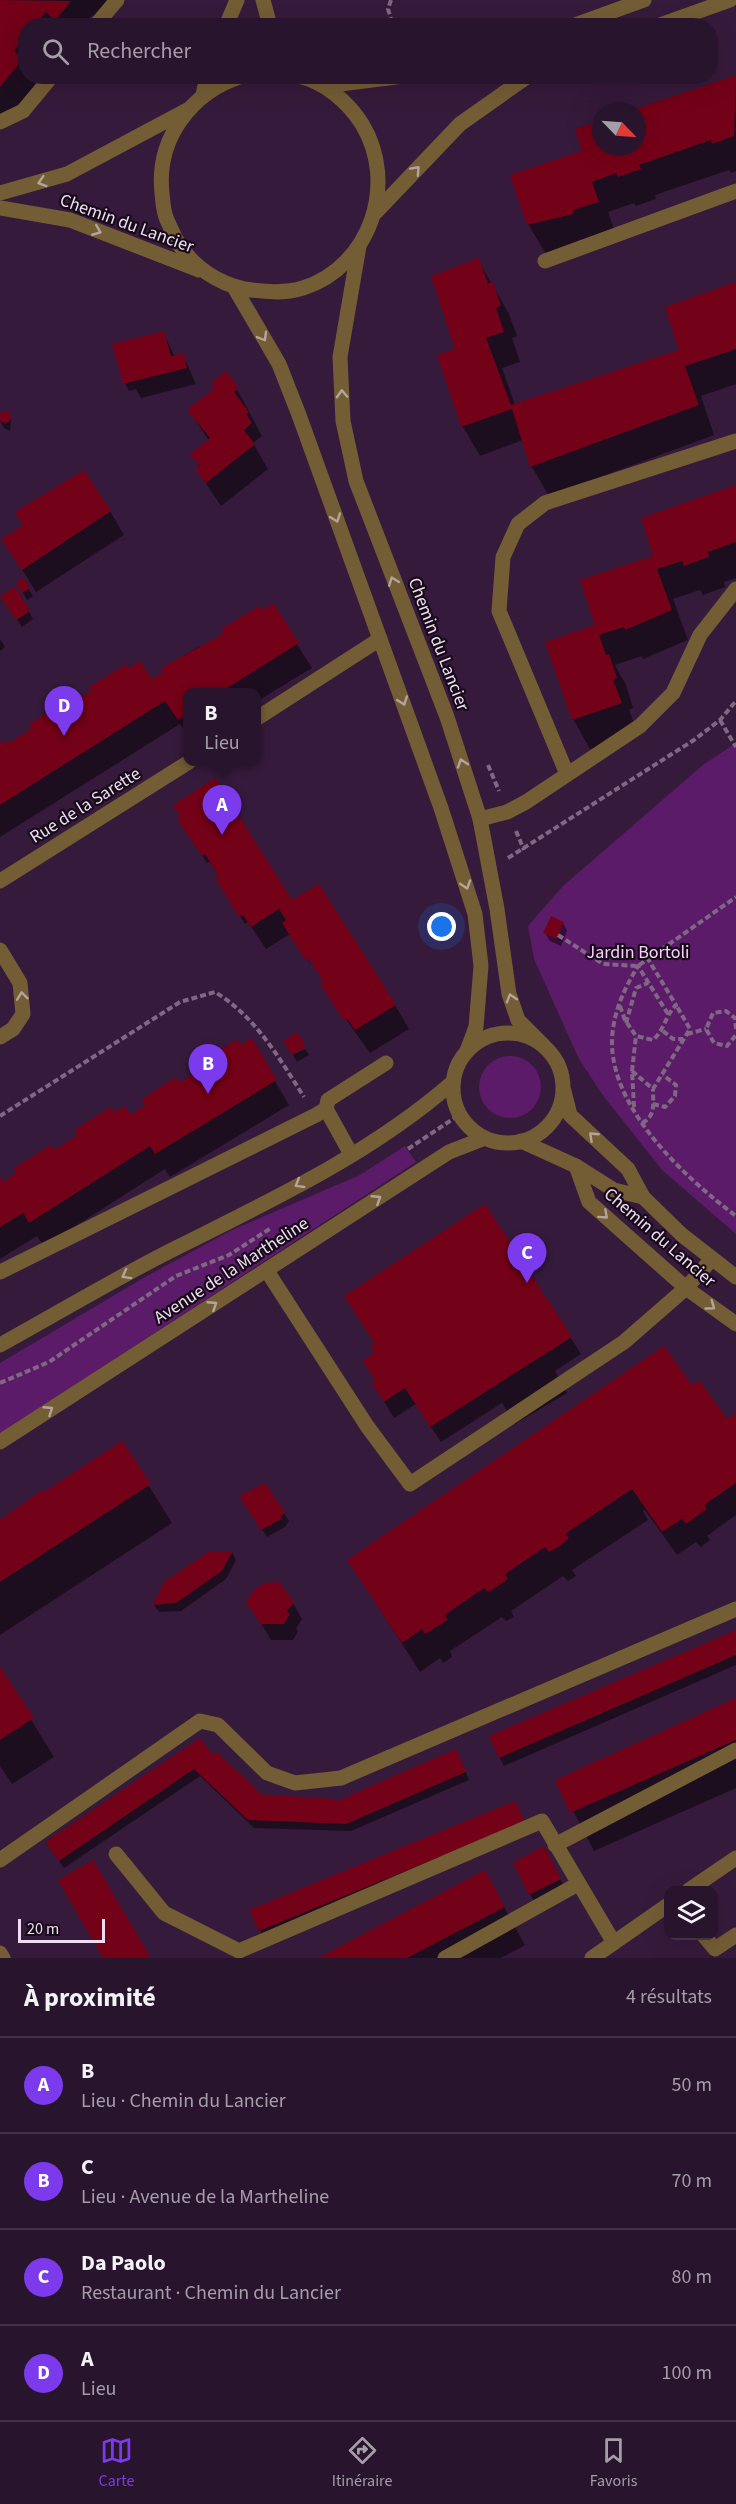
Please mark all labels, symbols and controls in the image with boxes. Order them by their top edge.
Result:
search box [18,18,718,84]
icon: search [39,35,72,68]
text: Rechercher [87,35,191,67]
north arrow [592,102,646,156]
one-way arrow [409,166,420,176]
one-way arrow [37,175,47,187]
street label: Chemin du Lancier [56,188,198,260]
one-way arrow [91,224,102,236]
one-way arrow [256,331,268,341]
one-way arrow [335,390,348,399]
one-way arrow [329,512,342,523]
street label: Chemin du Lancier [402,574,476,715]
one-way arrow [388,576,401,587]
pin: D [44,686,84,736]
popup [183,688,261,766]
one-way arrow [395,695,408,706]
text: B [204,697,218,729]
text: Lieu [204,729,240,757]
one-way arrow [457,758,469,769]
street label: Rue de la Sarette [25,761,146,850]
pin: A [202,786,242,835]
one-way arrow [458,879,471,890]
your location [427,912,456,941]
park label: Jardin Bortoli [587,940,689,965]
one-way arrow [16,991,29,1001]
one-way arrow [506,993,518,1004]
pin: B [188,1044,228,1094]
one-way arrow [589,1132,599,1143]
one-way arrow [295,1177,305,1189]
street label: Chemin du Lancier [598,1182,722,1293]
one-way arrow [370,1195,381,1206]
one-way arrow [597,1208,608,1219]
street label: Avenue de la Martheline [149,1211,314,1330]
pin: C [508,1234,546,1283]
one-way arrow [122,1268,133,1279]
one-way arrow [704,1299,715,1310]
one-way arrow [207,1301,218,1312]
one-way arrow [42,1406,53,1417]
map controls [664,1886,718,1940]
button: layers [664,1886,718,1940]
scale bar [18,1916,105,1944]
text: 20 m [27,1918,59,1940]
text: À proximité [24,1979,156,2016]
text: 4 résultats [626,1983,712,2011]
text: B [81,2055,94,2087]
text: A [38,2071,49,2099]
text: 50 m [672,2071,712,2099]
text: Lieu · Chemin du Lancier [81,2087,286,2115]
text: C [81,2151,94,2183]
text: B [37,2167,50,2195]
text: 70 m [672,2167,712,2195]
text: Lieu · Avenue de la Martheline [81,2183,329,2211]
text: Da Paolo [81,2247,166,2279]
text: C [38,2263,49,2291]
text: 80 m [672,2263,712,2291]
text: Restaurant · Chemin du Lancier [81,2279,341,2307]
text: A [81,2343,94,2375]
text: D [37,2359,50,2387]
text: 100 m [662,2359,712,2387]
text: Lieu [81,2375,116,2403]
tab: Carte [99,2434,134,2492]
tab: Itinéraire [332,2434,392,2492]
tab: Favoris [590,2434,637,2492]

